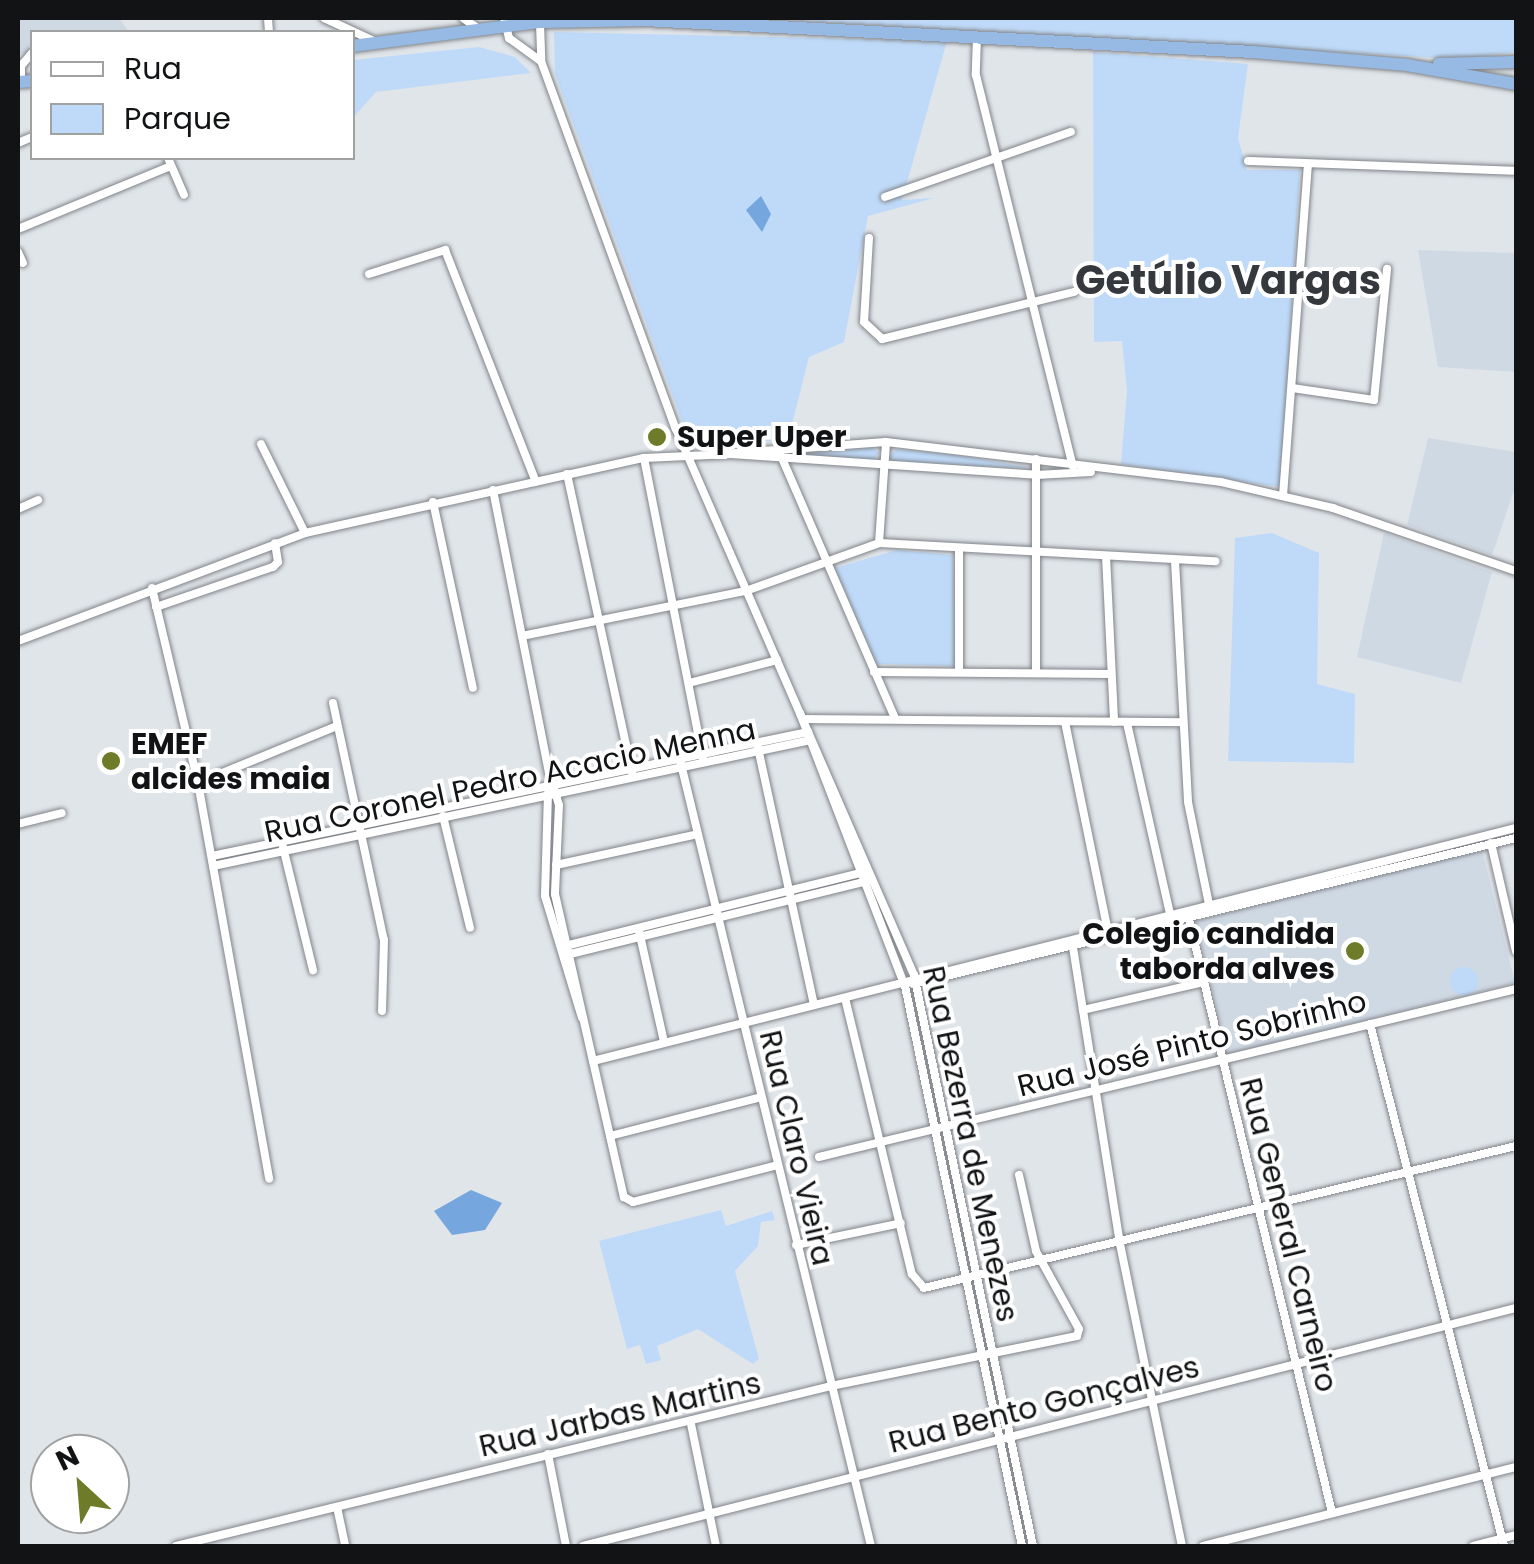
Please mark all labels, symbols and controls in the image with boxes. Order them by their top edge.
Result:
legend [30,30,355,160]
text: Rua [124,47,182,90]
text: Parque [124,97,231,140]
district label: Getúlio Vargas [1075,256,1381,304]
place label: Super Uper [677,419,847,455]
marker: Super Uper [646,426,668,448]
street label: Rua Coronel Pedro Acacio Menna [261,711,759,851]
place label: EMEF alcides maia [131,726,331,796]
marker: EMEF alcides maia [100,750,122,772]
place label: Colegio candida taborda alves [1082,916,1335,986]
marker: Colegio candida taborda alves [1344,940,1366,962]
street label: Rua Bezerra de Menezes [915,963,1025,1325]
street label: Rua José Pinto Sobrinho [1014,983,1370,1105]
street label: Rua Claro Vieira [751,1027,841,1269]
street label: Rua General Carneiro [1232,1074,1344,1396]
street label: Rua Bento Gonçalves [885,1349,1203,1461]
street label: Rua Jarbas Martins [476,1365,764,1465]
north arrow [30,1434,130,1534]
text: N [49,1436,86,1481]

